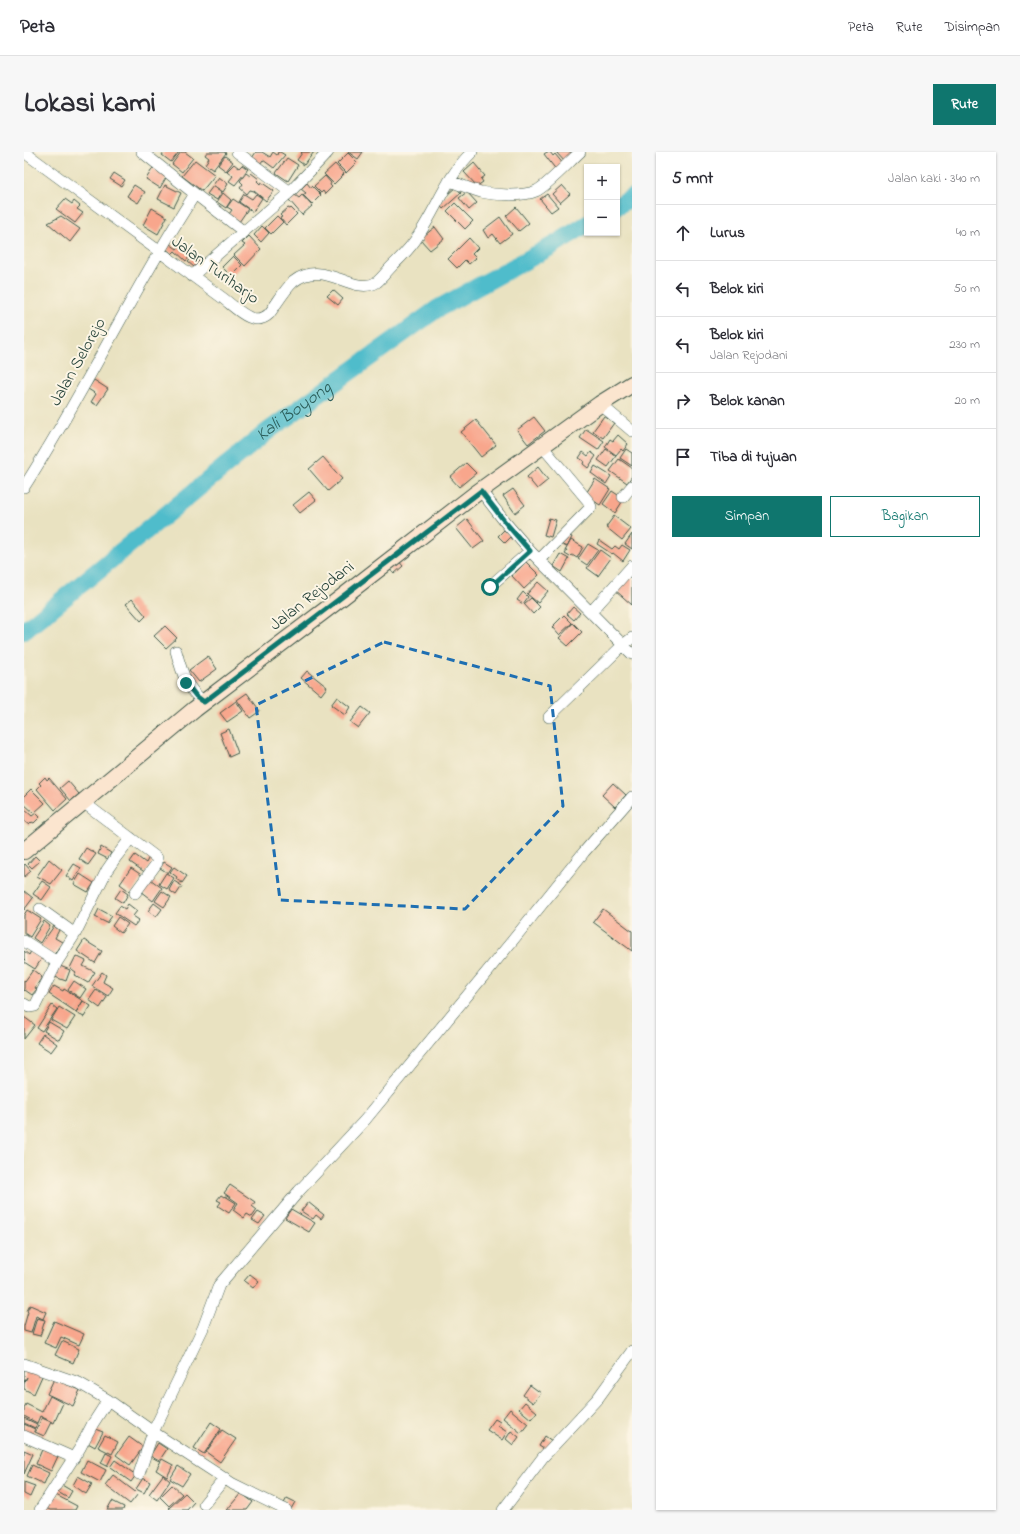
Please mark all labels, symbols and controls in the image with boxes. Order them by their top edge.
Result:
text: Peta [20,14,55,41]
text: Peta [848,17,874,38]
text: Rute [896,17,923,38]
text: Disimpan [945,17,1000,38]
text: Lokasi kami [24,84,156,125]
button: Rute [933,84,996,125]
map controls [584,164,620,236]
button: + [584,164,620,200]
text: 5 mnt [672,166,713,191]
text: Jalan kaki · 340 m [888,169,980,188]
button: − [584,200,620,236]
icon: ahead [672,222,694,244]
text: Lurus [710,222,745,244]
text: 40 m [956,223,980,242]
street label: Jalan Turiharjo [166,229,264,311]
icon: left [672,278,694,300]
text: Belok kiri [710,278,764,300]
text: 50 m [954,279,980,298]
street label: Jalan Selorejo [43,313,113,411]
text: Belok kiri [710,324,764,346]
icon: left [672,334,694,356]
text: 230 m [949,335,980,354]
text: Jalan Rejodani [710,346,788,365]
water label: Kali Boyong [251,375,338,448]
icon: right [672,390,694,412]
text: Belok kanan [710,390,785,412]
text: 20 m [955,391,980,410]
icon: arrive [672,446,694,468]
text: Tiba di tujuan [710,446,797,468]
button: Simpan [672,496,822,537]
button: Bagikan [830,496,980,537]
street label: Jalan Rejodani [264,555,360,637]
route start [481,578,499,596]
route end [177,674,195,692]

